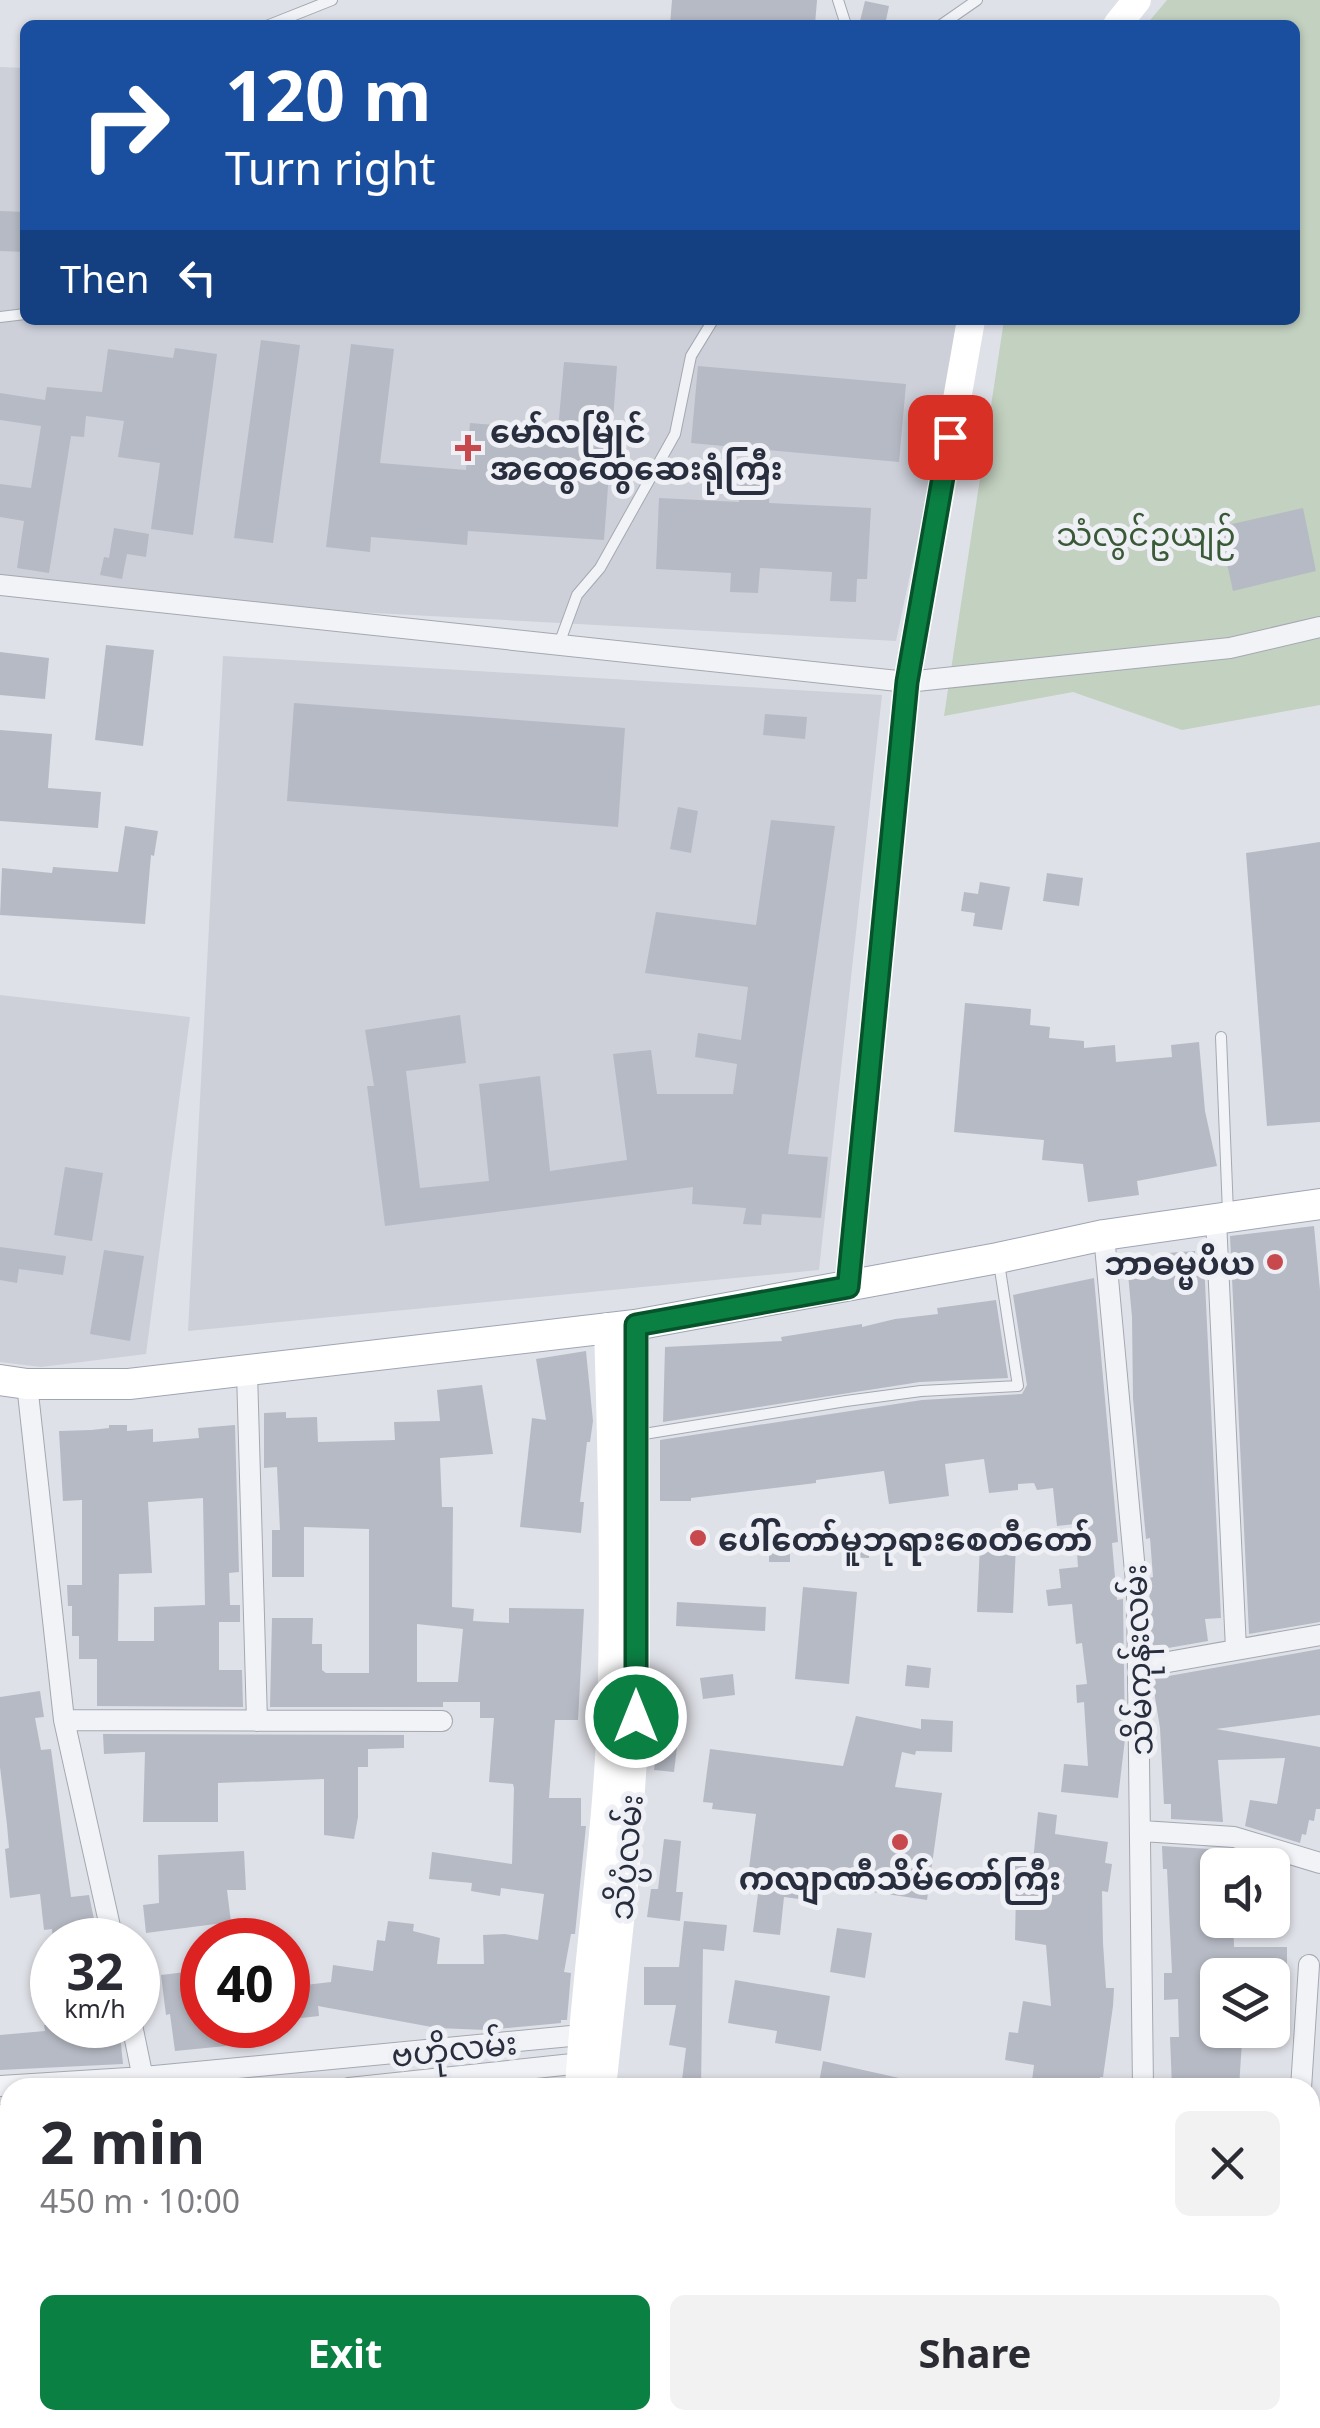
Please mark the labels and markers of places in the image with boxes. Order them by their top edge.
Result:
pin [908,395,993,480]
place label: မော်လမြိုင် အထွေထွေဆေးရုံကြီး [490,409,783,495]
marker: မော်လမြိုင် အထွေထွေဆေးရုံကြီး [455,435,481,461]
place label: ဘာဓမ္မပိယ [1104,1241,1255,1290]
marker: ဘာဓမ္မပိယ [1264,1251,1286,1273]
place label: ပေါ်တော်မူဘုရားစေတီတော် [718,1517,1092,1566]
marker: ပေါ်တော်မူဘုရားစေတီတော် [687,1527,709,1549]
marker: ကလျာဏီသိမ်တော်ကြီး [889,1831,911,1853]
place label: ကလျာဏီသိမ်တော်ကြီး [739,1856,1061,1906]

